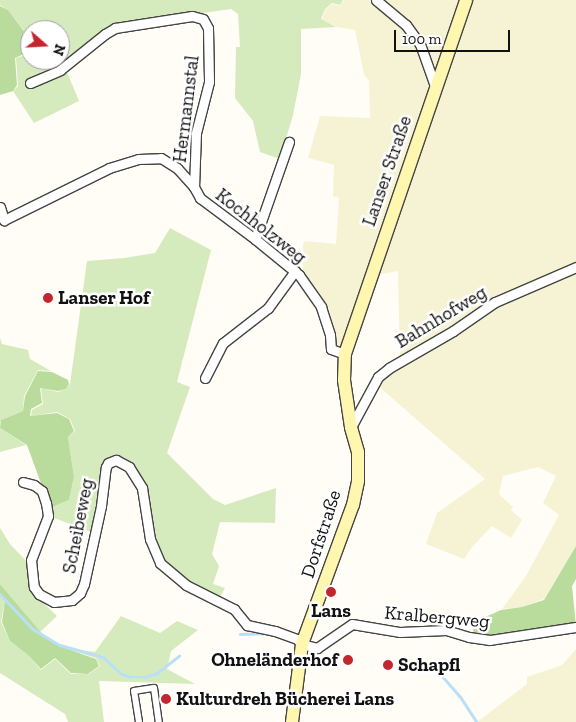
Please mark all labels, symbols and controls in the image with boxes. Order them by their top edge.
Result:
north arrow [20,20,70,70]
scale bar [396,20,512,52]
text: 100 m [402,30,441,48]
text: N [49,42,68,58]
street label: Hermannstal [168,54,204,164]
street label: Lanser Straße [357,113,417,229]
street label: Kochholzweg [211,184,311,268]
street label: Bahnhofweg [391,281,491,353]
place label: Lanser Hof [58,287,150,309]
marker: Lanser Hof [42,292,54,304]
street label: Scheibeweg [58,477,98,575]
street label: Dorfstraße [296,487,346,581]
marker: Lans [325,586,337,598]
place label: Lans [311,600,351,622]
street label: Kralbergweg [383,601,491,633]
place label: Ohneländerhof [211,649,338,671]
marker: Ohneländerhof [342,654,354,666]
place label: Schapfl [398,654,460,676]
marker: Schapfl [382,659,394,671]
place label: Kulturdreh Bücherei Lans [176,688,394,710]
marker: Kulturdreh Bücherei Lans [160,693,172,705]

